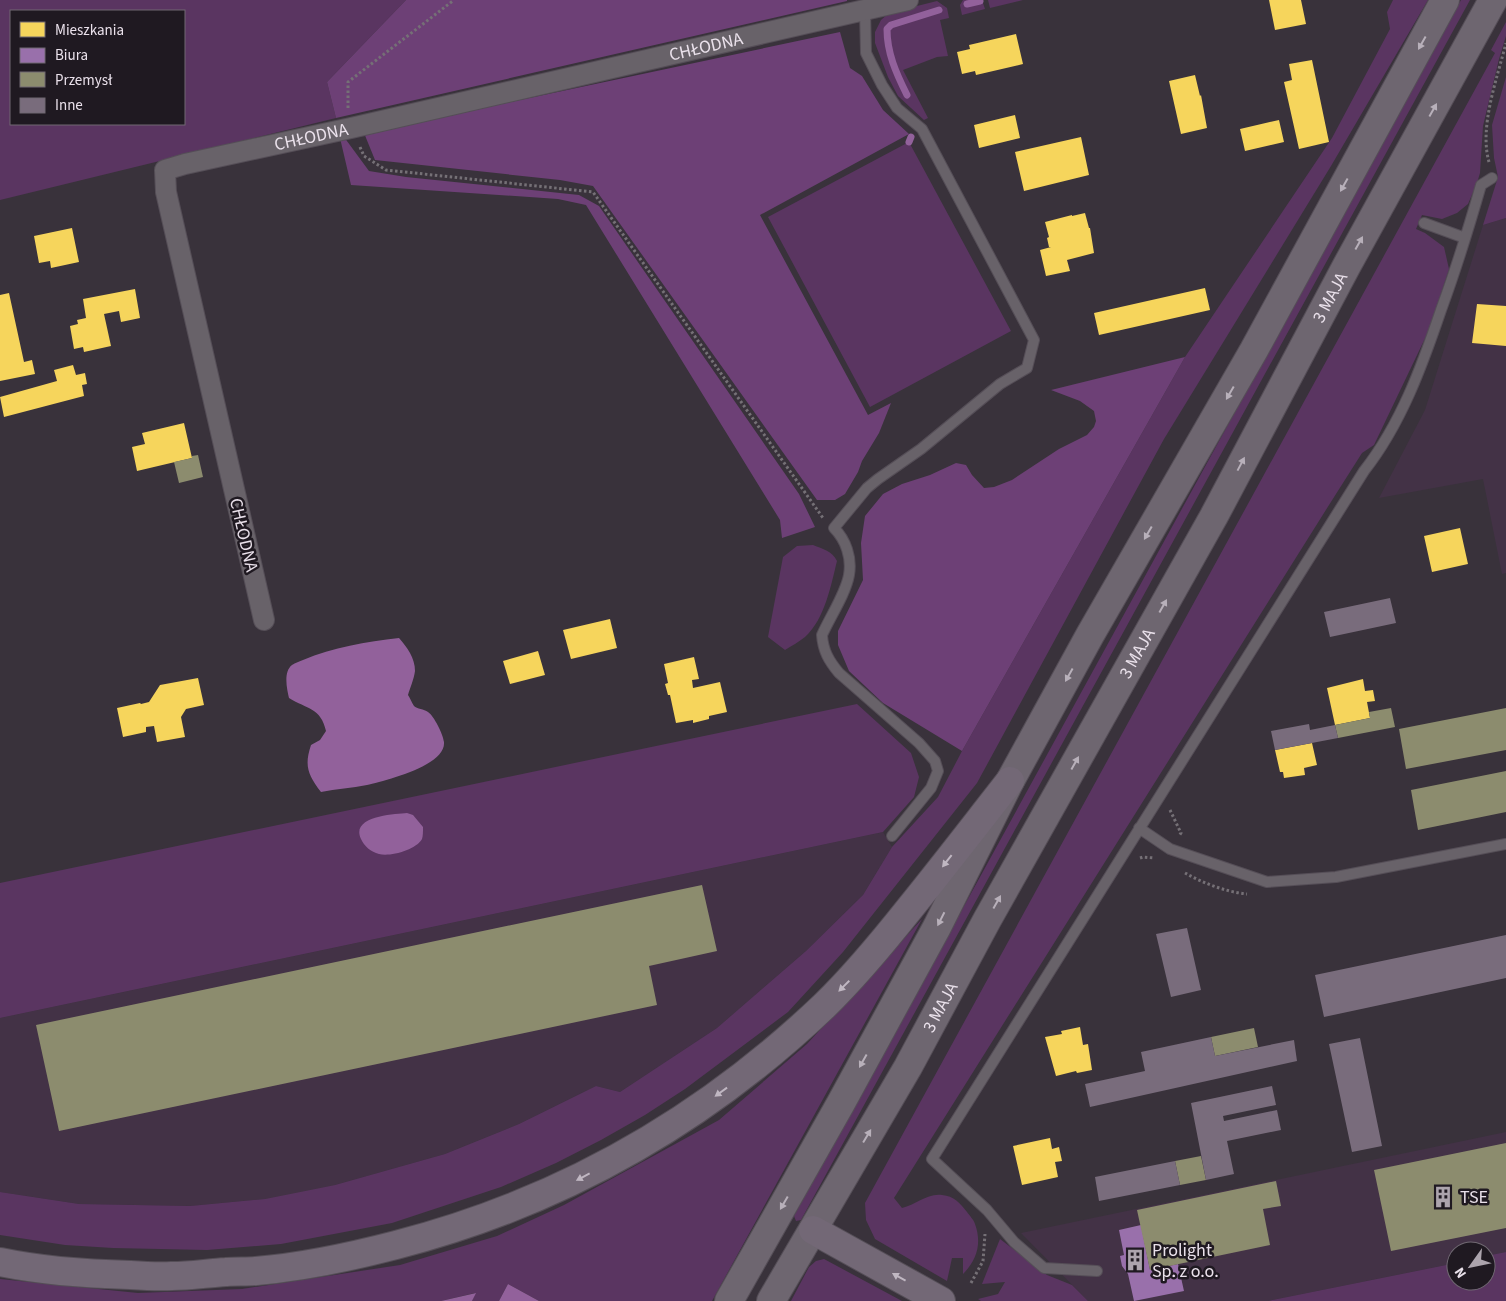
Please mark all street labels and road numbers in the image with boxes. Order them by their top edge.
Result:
street label: CHŁODNA [667,26,746,68]
street label: CHŁODNA [272,117,351,157]
street label: 3 MAJA [1307,268,1354,327]
street label: CHŁODNA [223,496,264,575]
street label: 3 MAJA [1113,624,1162,683]
street label: 3 MAJA [917,978,964,1037]

